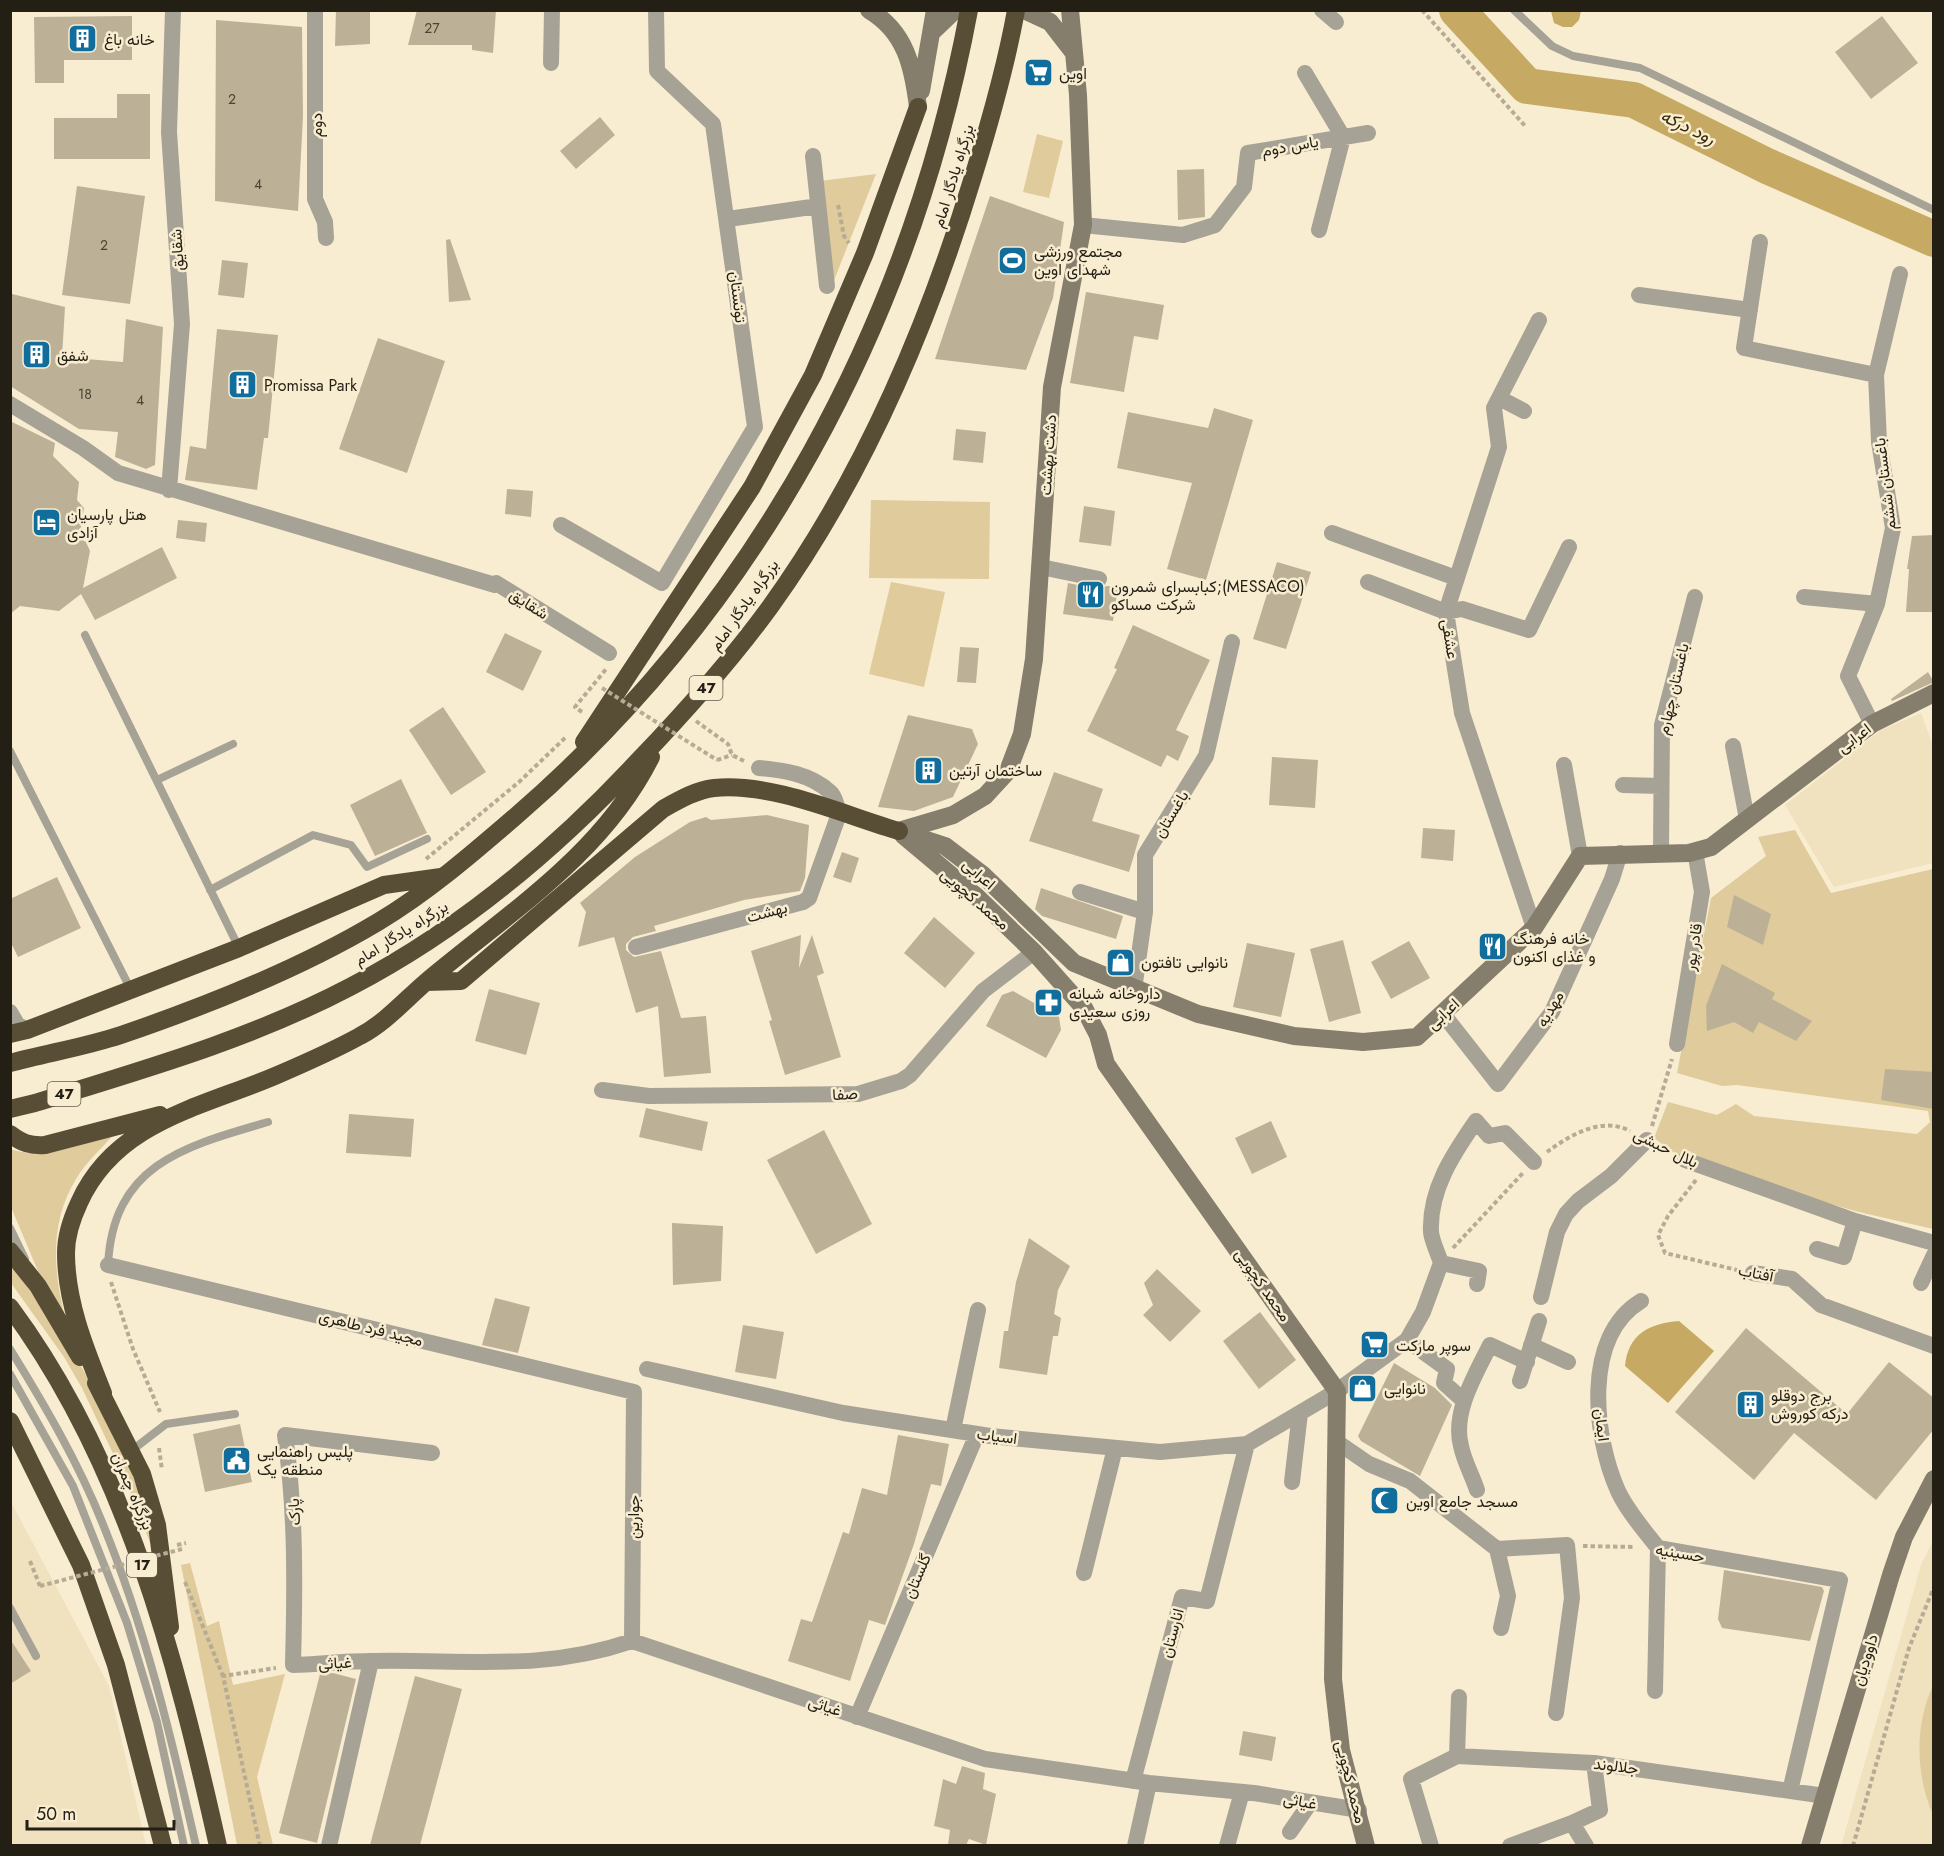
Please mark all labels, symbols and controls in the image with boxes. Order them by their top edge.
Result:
house number: 27 [424,18,440,38]
building icon: خانه باغ [67,23,99,55]
place label: خانه باغ [104,28,155,51]
supermarket icon: اوین [1022,57,1054,89]
place label: اوین [1059,62,1087,85]
house number: 2 [228,89,236,109]
water label: رود درکه [1656,103,1720,151]
street label: دوم [305,113,328,137]
street label: بزرگراه یادگار امام [926,121,980,231]
street label: یاس دوم [1260,130,1320,162]
house number: 4 [254,174,262,194]
street label: شقایق [164,228,190,272]
house number: 2 [100,235,108,255]
place label: مجتمع ورزشی شهدای اوین [1034,240,1122,281]
sports icon: مجتمع ورزشی شهدای اوین [997,244,1029,276]
street label: توتستان [723,270,753,324]
building icon: شفق [20,339,52,371]
place label: شفق [57,344,89,367]
building icon: Promissa Park [227,369,259,401]
place label: Promissa Park [264,374,358,397]
house number: 18 [78,384,92,404]
house number: 4 [136,390,144,410]
street label: دشت بهشت [1034,414,1062,496]
street label: باغستان ششم [1868,436,1902,532]
place label: هتل پارسیان آزادی [67,503,147,544]
hotel icon: هتل پارسیان آزادی [30,507,62,539]
street label: بزرگراه یادگار امام [704,555,784,655]
place label: کبابسرای شمرون;(MESSACO) شرکت مساکو [1111,575,1305,616]
restaurant icon: کبابسرای شمرون;(MESSACO) شرکت مساکو [1074,579,1106,611]
street label: شقایق [505,583,553,625]
street label: عشقی [1435,617,1465,661]
street label: باغستان چهارم [1651,641,1695,737]
road number: 47 [690,676,722,700]
street label: اعرابی [1832,718,1876,758]
building icon: ساختمان آرتین [912,754,944,786]
place label: ساختمان آرتین [949,759,1042,782]
street label: باغستان [1148,786,1194,842]
street label: اعرابی [957,853,1001,895]
street label: محمد کچویی [936,863,1014,935]
street label: بزرگراه یادگار امام [350,895,452,971]
street label: بهشت [744,896,790,928]
street label: قادر پور [1678,922,1708,973]
place label: خانه فرهنگ و غذای اکنون [1513,927,1596,968]
restaurant icon: خانه فرهنگ و غذای اکنون [1476,931,1508,963]
shop icon: نانوایی تافتون [1104,946,1136,978]
place label: نانوایی تافتون [1141,951,1228,974]
place label: داروخانه شبانه روزی سعیدی [1069,982,1161,1023]
pharmacy icon: داروخانه شبانه روزی سعیدی [1032,986,1064,1018]
street label: مهدیه [1530,987,1570,1031]
street label: اعرابی [1421,993,1465,1035]
road number: 47 [48,1082,80,1106]
street label: صفا [832,1082,858,1106]
street label: بلال حبشی [1630,1122,1702,1174]
street label: محمد کچویی [1229,1244,1297,1326]
street label: آفتاب [1736,1258,1777,1288]
street label: مجید فرد طاهری [317,1304,425,1352]
supermarket icon: سوپر مارکت [1359,1329,1391,1361]
place label: سوپر مارکت [1396,1334,1471,1357]
shop icon: نانوایی [1347,1372,1379,1404]
place label: نانوایی [1384,1377,1426,1400]
place label: برج دوقلو درکه کوروش [1771,1384,1848,1425]
building icon: برج دوقلو درکه کوروش [1734,1388,1766,1420]
street label: ایمان [1589,1407,1615,1443]
street label: اسیاب [976,1422,1018,1450]
place label: پلیس راهنمایی منطقه یک [257,1440,353,1481]
public building icon: پلیس راهنمایی منطقه یک [220,1444,252,1476]
street label: بزرگراه چمران [106,1449,160,1533]
mosque icon: مسجد جامع اوین [1369,1485,1401,1517]
place label: مسجد جامع اوین [1406,1490,1518,1513]
street label: جوارین [622,1495,645,1539]
street label: پارک [282,1498,306,1526]
street label: حسینیه [1654,1538,1707,1568]
street label: گلستان [897,1550,937,1602]
road number: 17 [127,1553,157,1577]
street label: انارستان [1154,1606,1190,1660]
street label: داوودیان [1846,1631,1884,1689]
street label: غیاثی [318,1651,352,1675]
street label: غیاثی [805,1690,845,1722]
street label: محمد کچویی [1330,1738,1372,1826]
street label: جلالوند [1592,1752,1640,1780]
street label: غیاثی [1281,1787,1319,1815]
scale bar [27,1793,174,1831]
text: 50 m [36,1801,76,1827]

